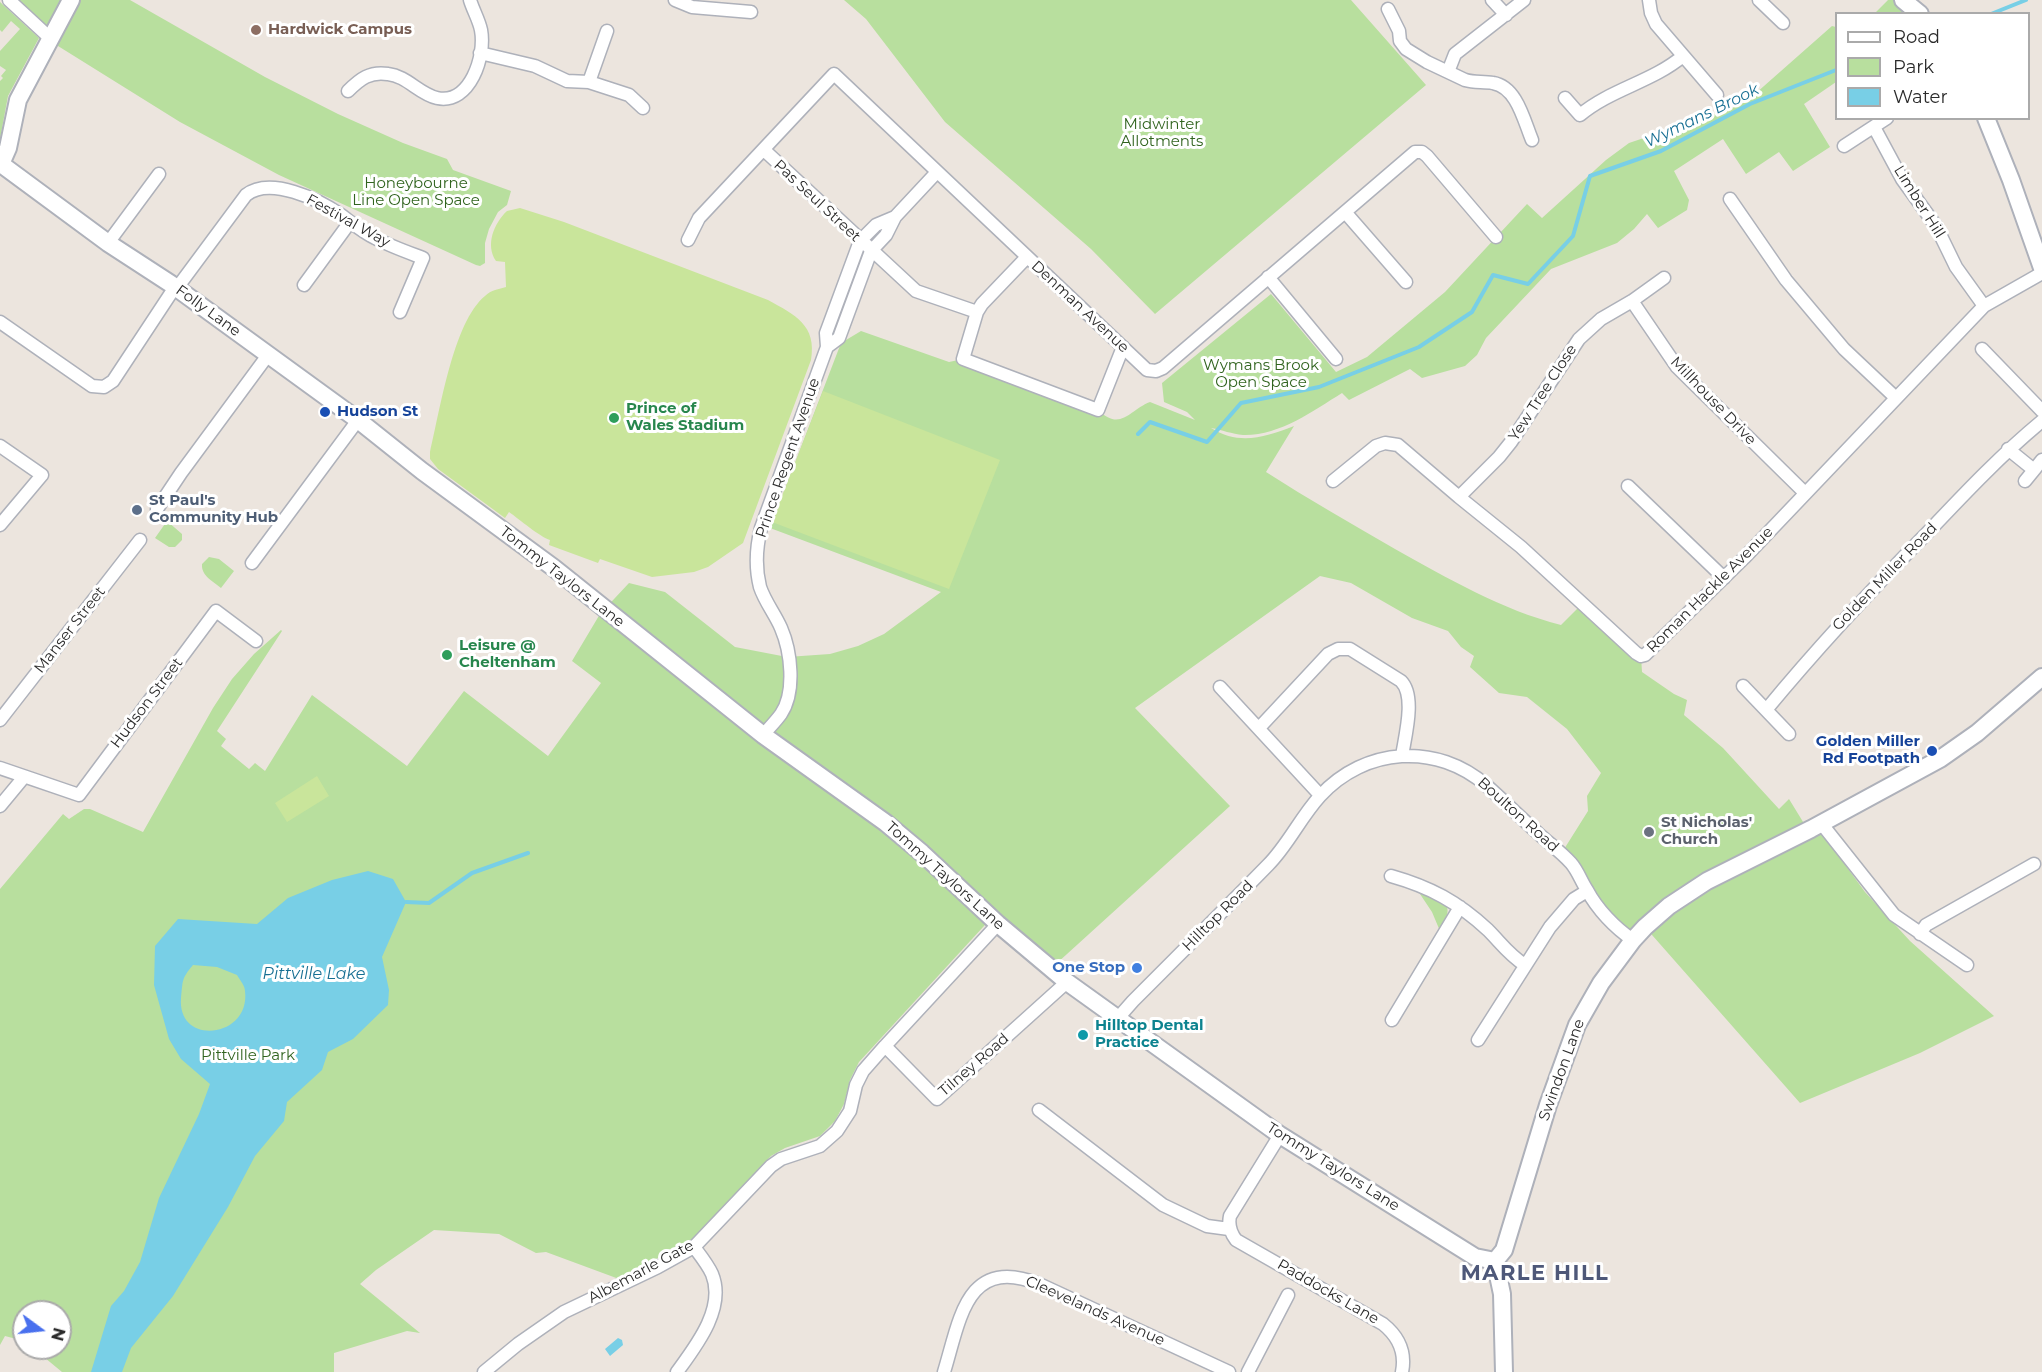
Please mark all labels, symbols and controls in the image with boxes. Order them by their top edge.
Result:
legend [1835,12,2030,120]
place label: Hardwick Campus [268,21,412,39]
marker: Hardwick Campus [249,23,263,37]
text: Road [1893,26,1940,48]
text: Park [1893,56,1934,78]
water label: Wymans Brook [1642,80,1762,152]
text: Water [1893,86,1948,108]
park label: Midwinter Allotments [1121,116,1203,151]
street label: Pas Seul Street [770,156,864,246]
street label: Limber Hill [1890,162,1948,242]
park label: Honeybourne Line Open Space [352,175,480,210]
street label: Festival Way [303,191,393,251]
street label: Denman Avenue [1027,257,1133,357]
street label: Folly Lane [172,282,244,340]
street label: Yew Tree Close [1505,341,1581,445]
street label: Millhouse Drive [1666,353,1760,449]
park label: Wymans Brook Open Space [1203,357,1319,392]
street label: Prince Regent Avenue [752,376,824,540]
place label: Prince of Wales Stadium [626,400,744,435]
place label: Hudson St [337,403,418,421]
marker: Hudson St [318,405,332,419]
marker: Prince of Wales Stadium [607,411,621,425]
place label: St Paul's Community Hub [149,492,278,527]
marker: St Paul's Community Hub [130,503,144,517]
street label: Golden Miller Road [1829,519,1941,635]
street label: Tommy Taylors Lane [496,523,628,631]
street label: Roman Hackle Avenue [1643,523,1777,657]
street label: Manser Street [31,583,109,677]
place label: Leisure @ Cheltenham [459,637,556,672]
marker: Leisure @ Cheltenham [440,648,454,662]
street label: Hudson Street [107,654,187,752]
place label: Golden Miller Rd Footpath [1816,733,1920,768]
marker: Golden Miller Rd Footpath [1925,744,1939,758]
street label: Boulton Road [1474,774,1562,856]
place label: St Nicholas' Church [1661,814,1752,849]
street label: Tommy Taylors Lane [882,818,1008,934]
marker: St Nicholas' Church [1642,825,1656,839]
street label: Hilltop Road [1179,877,1257,955]
place label: One Stop [1052,959,1125,977]
marker: One Stop [1130,961,1144,975]
water label: Pittville Lake [263,964,365,984]
place label: Hilltop Dental Practice [1095,1017,1204,1052]
street label: Swindon Lane [1535,1017,1589,1123]
marker: Hilltop Dental Practice [1076,1028,1090,1042]
street label: Tilney Road [935,1030,1013,1100]
park label: Pittville Park [201,1047,295,1065]
street label: Tommy Taylors Lane [1263,1119,1403,1215]
street label: Albemarle Gate [585,1237,697,1307]
street label: Paddocks Lane [1274,1256,1382,1328]
district label: MARLE HILL [1461,1261,1609,1287]
street label: Cleevelands Avenue [1023,1272,1167,1350]
north arrow [12,1300,72,1360]
text: N [47,1326,69,1343]

